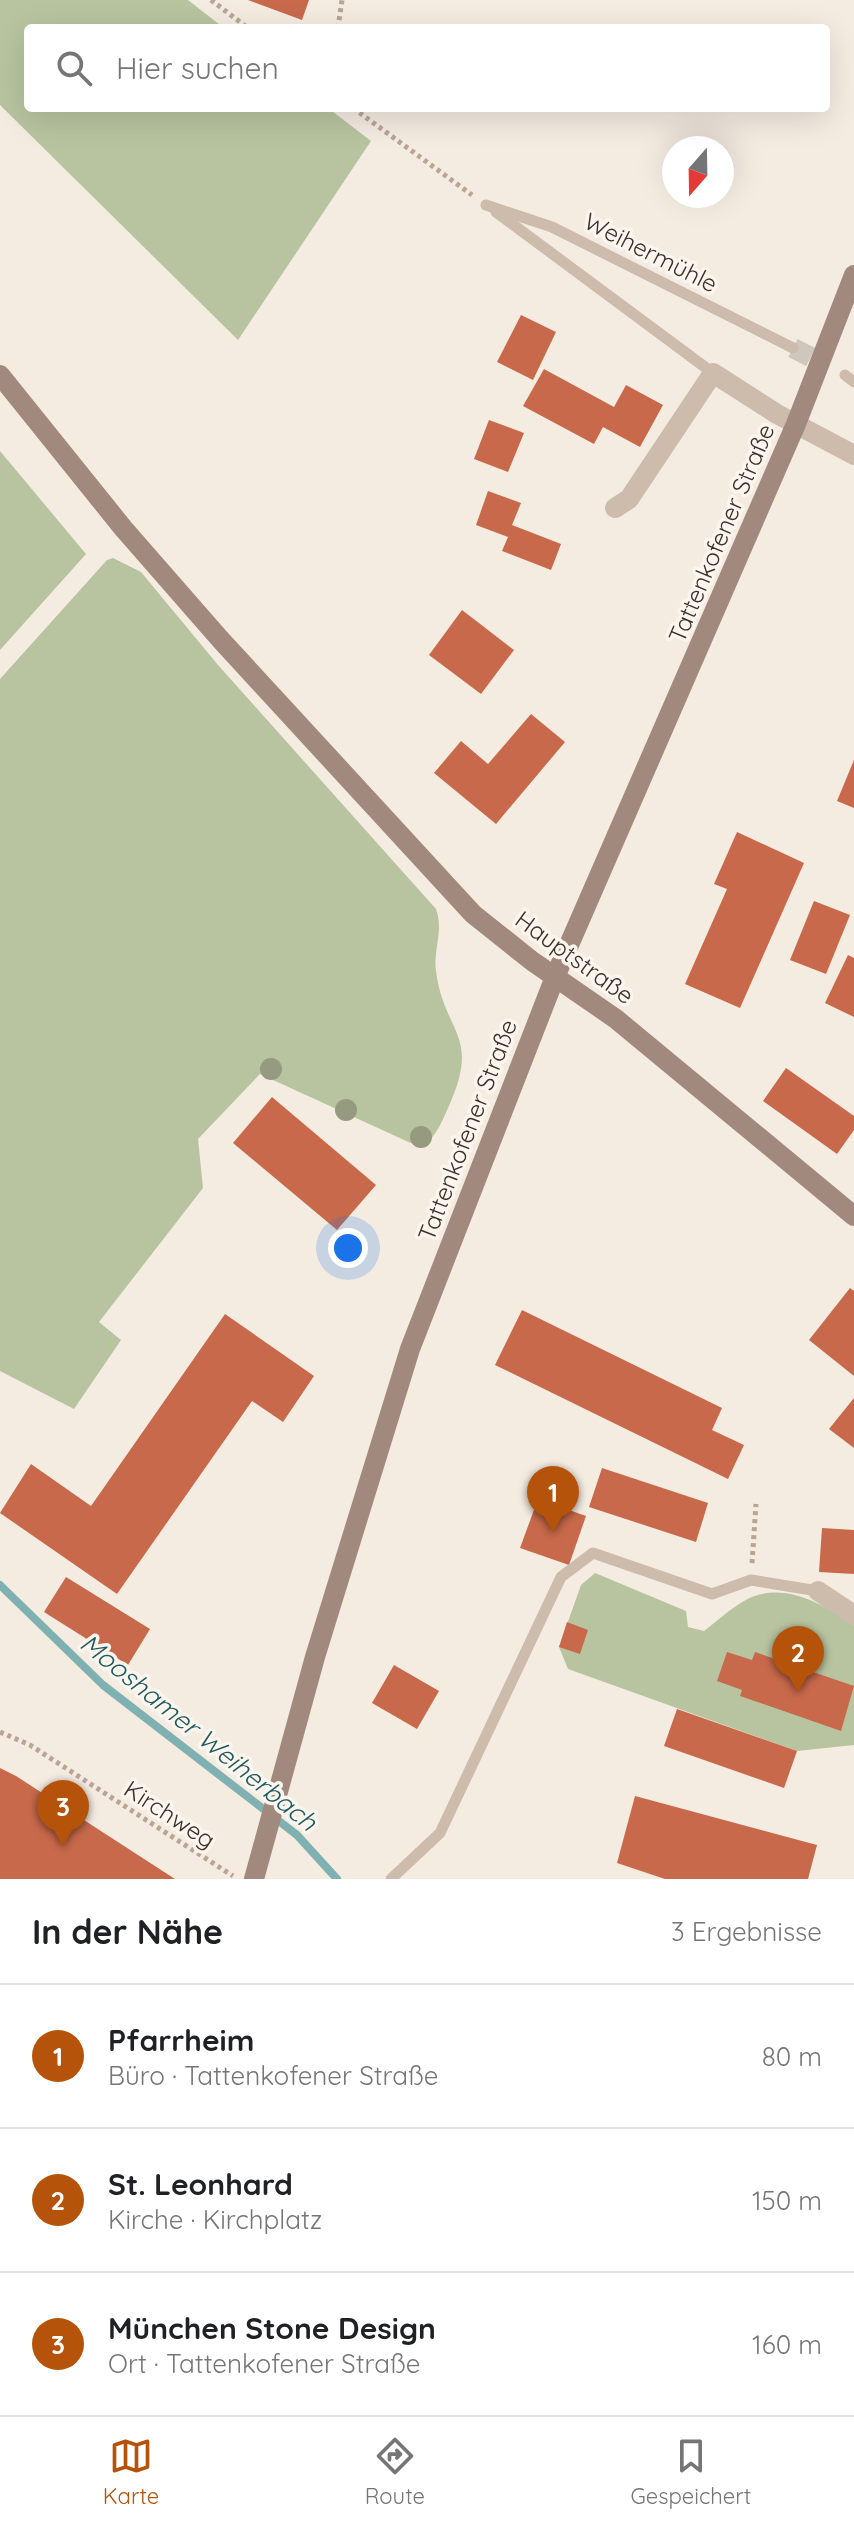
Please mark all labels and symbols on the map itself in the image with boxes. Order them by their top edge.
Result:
north arrow [662,136,734,208]
street label: Weihermühle [579,206,723,298]
street label: Tattenkofener Straße [661,419,781,647]
street label: Hauptstraße [510,904,640,1010]
street label: Tattenkofener Straße [411,1015,523,1245]
your location [328,1228,368,1268]
pin: 1 [527,1466,579,1532]
water label: Mooshamer Weiherbach [74,1626,325,1839]
pin: 2 [772,1626,824,1692]
street label: Kirchweg [119,1773,221,1855]
pin: 3 [37,1780,89,1846]

